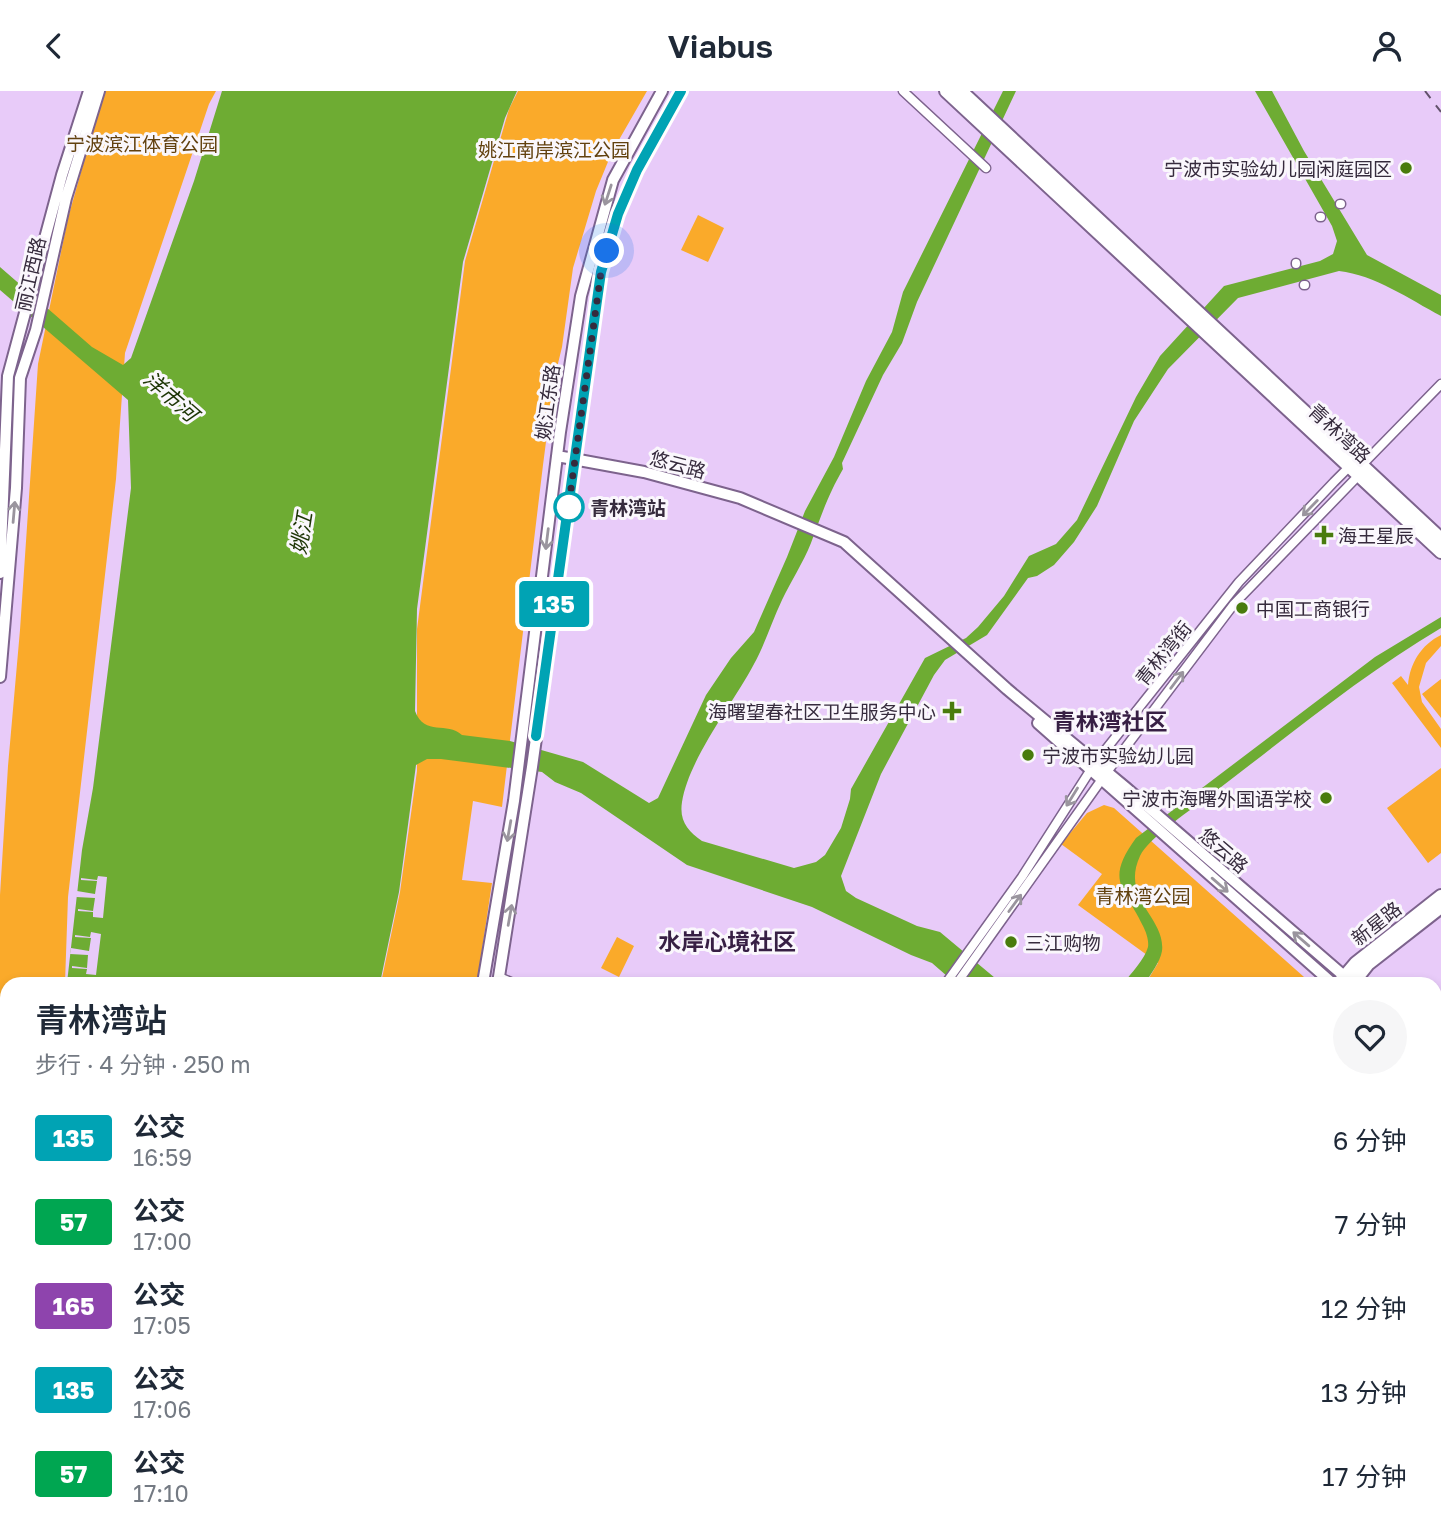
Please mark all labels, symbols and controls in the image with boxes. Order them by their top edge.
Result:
icon: back [35,27,73,65]
text: Viabus [668,27,773,65]
icon: person [1368,27,1406,65]
park label: 宁波滨江体育公园 [66,132,218,155]
park label: 姚江南岸滨江公园 [478,138,630,161]
place label: 宁波市实验幼儿园闲庭园区 [1164,157,1392,180]
marker: 宁波市实验幼儿园闲庭园区 [1398,160,1414,176]
one-way arrow [601,184,614,206]
your location [589,233,624,268]
street label: 丽江西路 [10,234,50,314]
street label: 姚江东路 [530,363,564,441]
water label: 洋市河 [139,366,206,429]
street label: 青林湾路 [1304,399,1376,467]
street label: 悠云路 [647,446,709,482]
marker: 青林湾站 [554,492,584,522]
place label: 青林湾站 [590,496,666,519]
one-way arrow [1301,499,1318,516]
one-way arrow [8,501,21,524]
water label: 姚江 [285,508,317,556]
place label: 海王星辰 [1338,524,1414,547]
one-way arrow [540,527,553,550]
marker: 海王星辰 [1316,527,1332,543]
line badge: 135 [514,581,594,627]
text: 135 [533,589,575,618]
place label: 中国工商银行 [1256,597,1370,620]
marker: 中国工商银行 [1234,600,1250,616]
street label: 青林湾街 [1130,616,1196,690]
one-way arrow [1170,671,1185,689]
place label: 海曙望春社区卫生服务中心 [708,700,936,723]
marker: 海曙望春社区卫生服务中心 [942,701,962,721]
district label: 青林湾社区 [1053,707,1168,735]
place label: 宁波市实验幼儿园 [1042,744,1194,767]
marker: 宁波市实验幼儿园 [1020,747,1036,763]
one-way arrow [1065,786,1079,806]
place label: 宁波市海曙外国语学校 [1122,787,1312,810]
marker: 宁波市海曙外国语学校 [1318,790,1334,806]
one-way arrow [502,819,515,842]
street label: 悠云路 [1195,823,1253,877]
one-way arrow [1211,876,1228,893]
park label: 青林湾公园 [1095,884,1191,907]
one-way arrow [1008,894,1022,913]
street label: 新星路 [1346,896,1406,950]
one-way arrow [504,904,517,927]
district label: 水岸心境社区 [658,927,796,955]
place label: 三江购物 [1025,931,1101,954]
one-way arrow [1292,931,1310,947]
marker: 三江购物 [1003,934,1019,950]
text: 青林湾站 [35,1000,167,1039]
button: heart [1333,1000,1407,1074]
text: 步行 · 4 分钟 · 250 m [35,1050,251,1078]
text: 公交 [133,1111,185,1142]
text: 135 [53,1123,94,1152]
text: 6 分钟 [1333,1125,1407,1156]
text: 16:59 [133,1143,192,1171]
text: 公交 [133,1195,185,1226]
text: 57 [60,1207,87,1236]
text: 7 分钟 [1335,1209,1407,1240]
text: 17:00 [133,1227,192,1255]
text: 公交 [133,1279,185,1310]
text: 165 [52,1291,95,1320]
text: 12 分钟 [1321,1293,1407,1324]
text: 17:05 [133,1311,191,1339]
text: 公交 [133,1363,185,1394]
text: 135 [53,1375,94,1404]
text: 13 分钟 [1321,1377,1407,1408]
text: 17:06 [133,1395,191,1423]
text: 公交 [133,1447,185,1478]
text: 57 [60,1459,87,1488]
text: 17 分钟 [1322,1461,1407,1492]
text: 17:10 [133,1479,189,1507]

